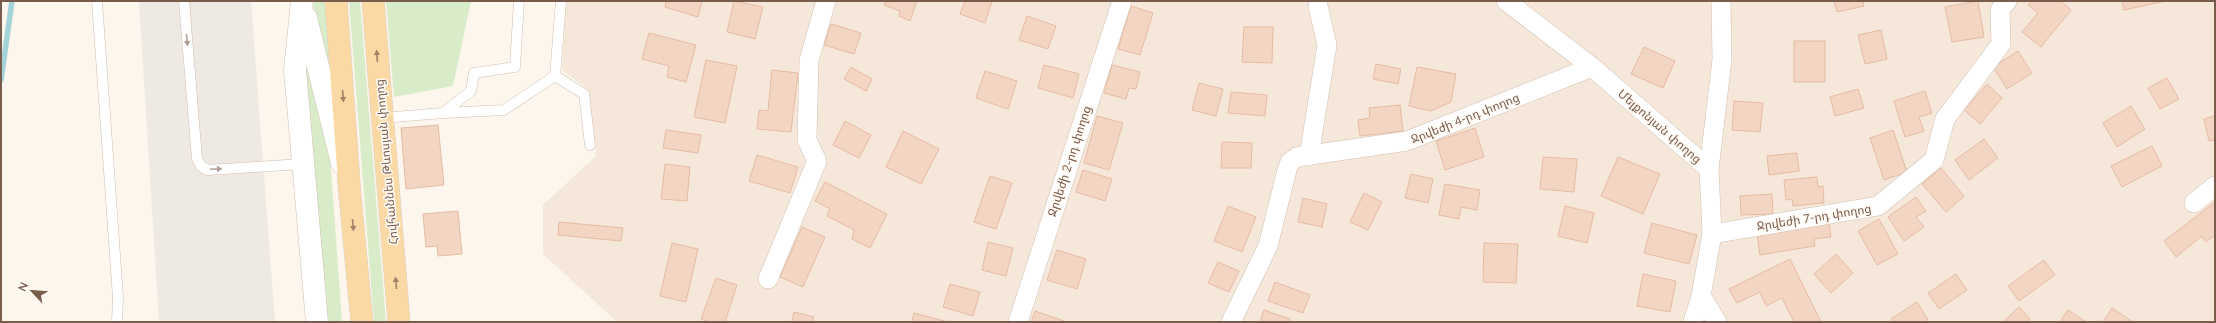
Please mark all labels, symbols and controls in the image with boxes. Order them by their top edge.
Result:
one-way arrow [184,34,191,46]
one-way arrow [374,50,381,62]
street label: Հովհաննես Թևոսյան փողոց [371,79,401,245]
street label: Մելքոնյան փողոց [1615,86,1705,166]
street label: Ջրվեժի 4-րդ փողոց [1409,89,1521,147]
one-way arrow [340,90,347,102]
street label: Ջրվեժի 2-րդ փողոց [1044,104,1094,218]
one-way arrow [210,166,222,173]
street label: Ջրվեժի 7-րդ փողոց [1756,201,1872,233]
one-way arrow [349,219,356,231]
north arrow [12,271,52,311]
one-way arrow [393,277,399,289]
text: N [15,280,30,293]

